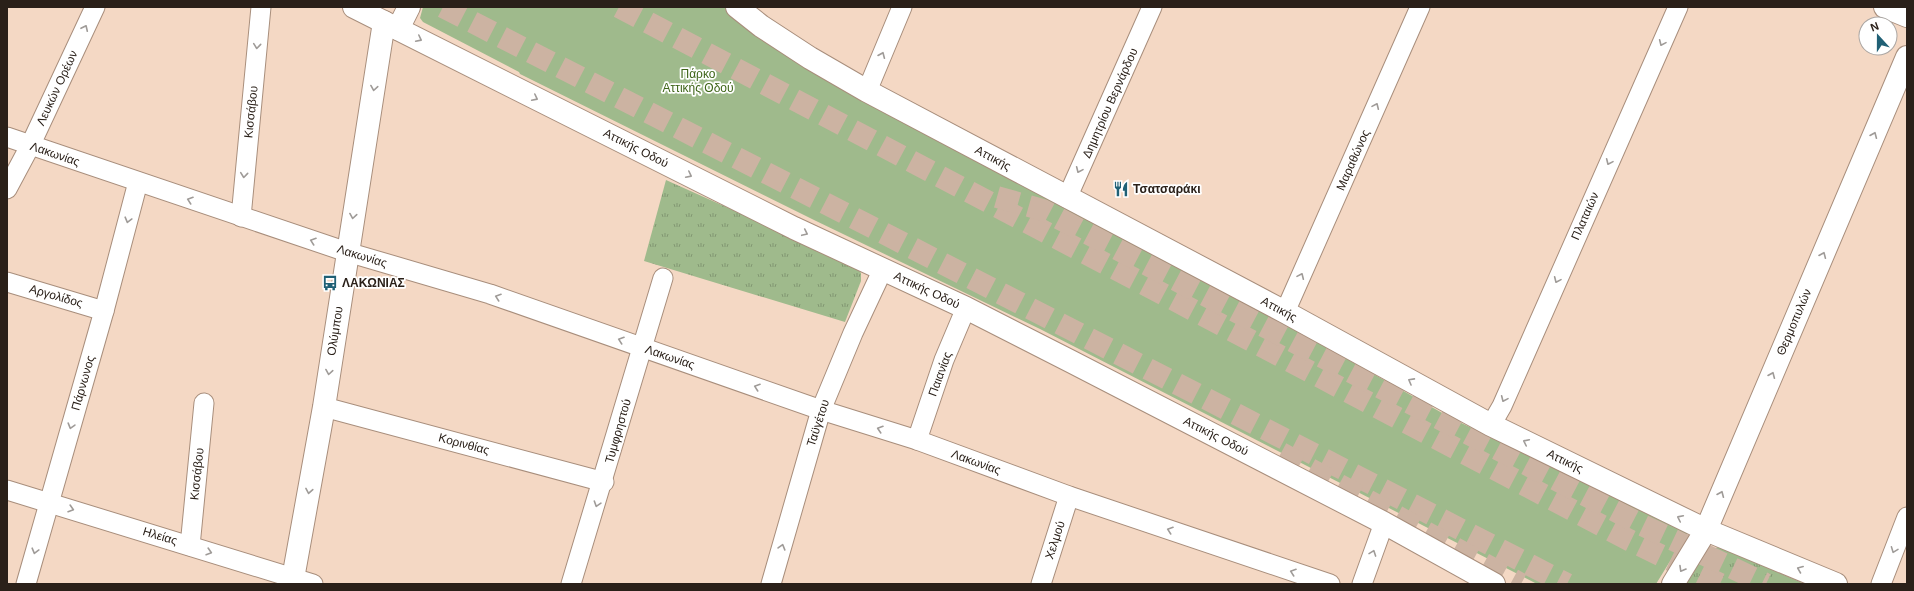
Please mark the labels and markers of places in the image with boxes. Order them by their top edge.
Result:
restaurant icon: Τσατσαράκι [1112,180,1130,198]
place label: Τσατσαράκι [1133,182,1200,196]
bus stop icon: ΛΑΚΩΝΙΑΣ [321,274,339,292]
place label: ΛΑΚΩΝΙΑΣ [342,276,405,290]

